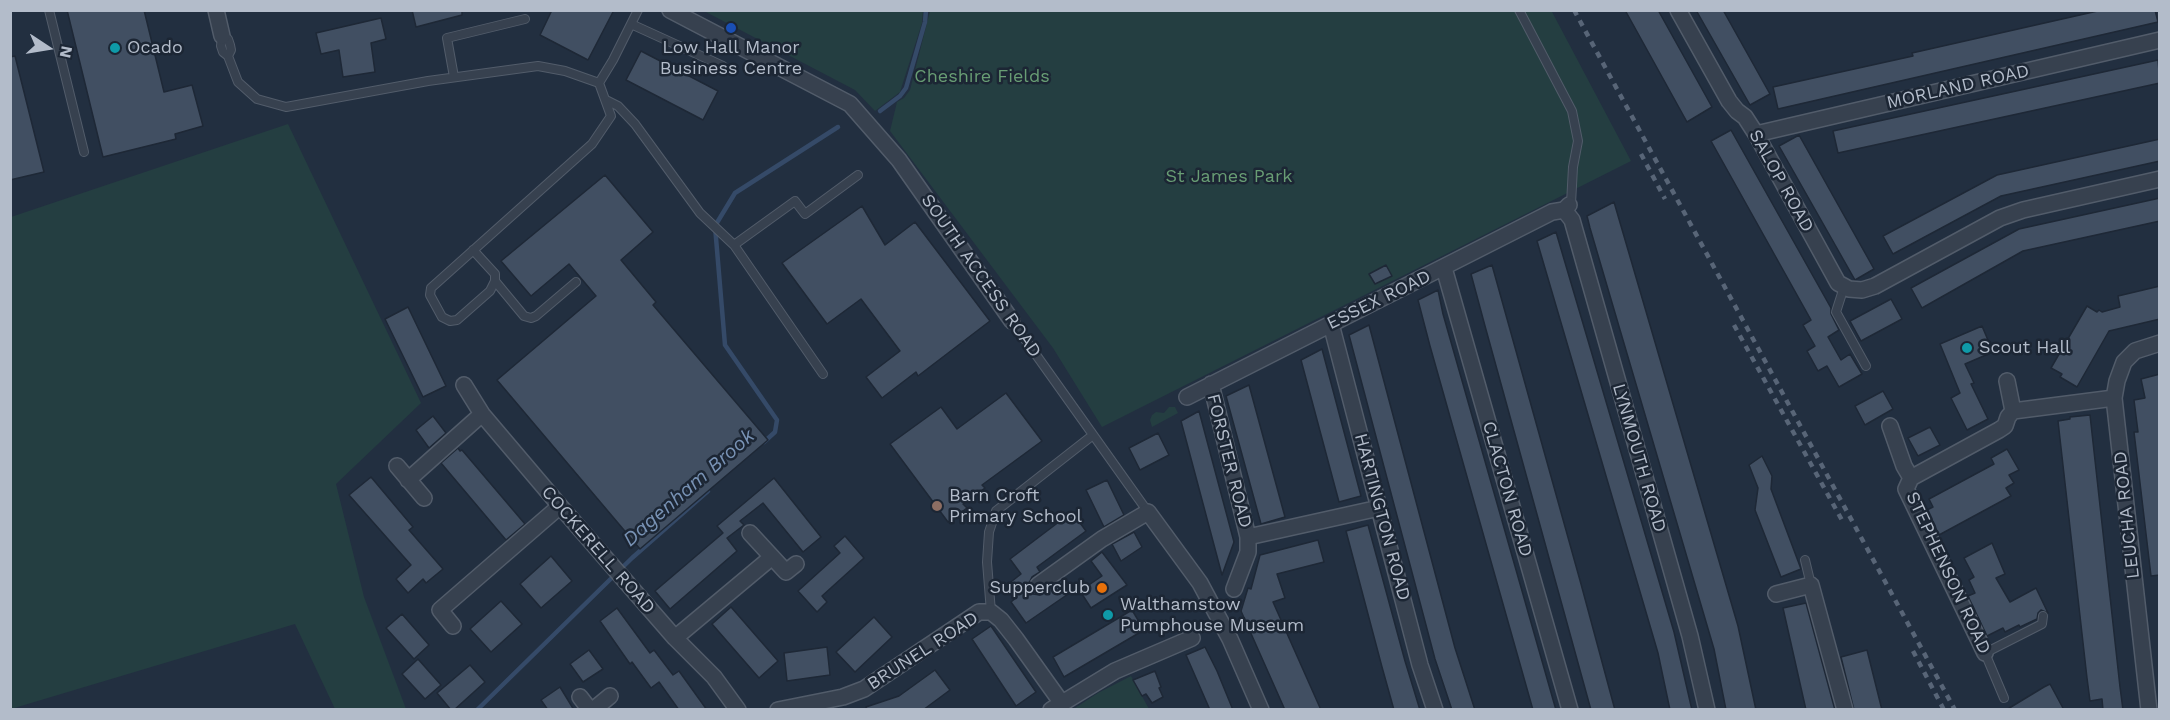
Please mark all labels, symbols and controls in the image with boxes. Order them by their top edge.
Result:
north arrow [18,18,78,78]
marker: Low Hall Manor Business Centre [724,21,738,35]
place label: Ocado [127,37,183,59]
place label: Low Hall Manor Business Centre [660,37,802,80]
marker: Ocado [108,41,122,55]
text: N [56,44,77,60]
street label: MORLAND ROAD [1885,60,2031,114]
park label: Cheshire Fields [914,66,1050,88]
street label: SALOP ROAD [1744,126,1818,236]
park label: St James Park [1165,166,1293,188]
street label: SOUTH ACCESS ROAD [916,190,1046,362]
street label: ESSEX ROAD [1324,266,1434,334]
place label: Scout Hall [1979,337,2071,359]
marker: Scout Hall [1960,341,1974,355]
street label: LYNMOUTH ROAD [1607,381,1671,535]
street label: FORSTER ROAD [1202,392,1256,530]
street label: CLACTON ROAD [1477,419,1537,559]
water label: Dagenham Brook [618,424,760,552]
street label: HARTINGTON ROAD [1349,431,1415,603]
street label: LEUCHA ROAD [2110,450,2144,580]
street label: COCKERELL ROAD [537,482,659,618]
place label: Barn Croft Primary School [949,485,1082,528]
street label: STEPHENSON ROAD [1901,489,1995,657]
marker: Barn Croft Primary School [930,499,944,513]
place label: Supperclub [989,577,1090,599]
marker: Supperclub [1095,581,1109,595]
place label: Walthamstow Pumphouse Museum [1120,594,1304,636]
street label: BRUNEL ROAD [864,607,982,695]
marker: Walthamstow Pumphouse Museum [1101,608,1115,622]

